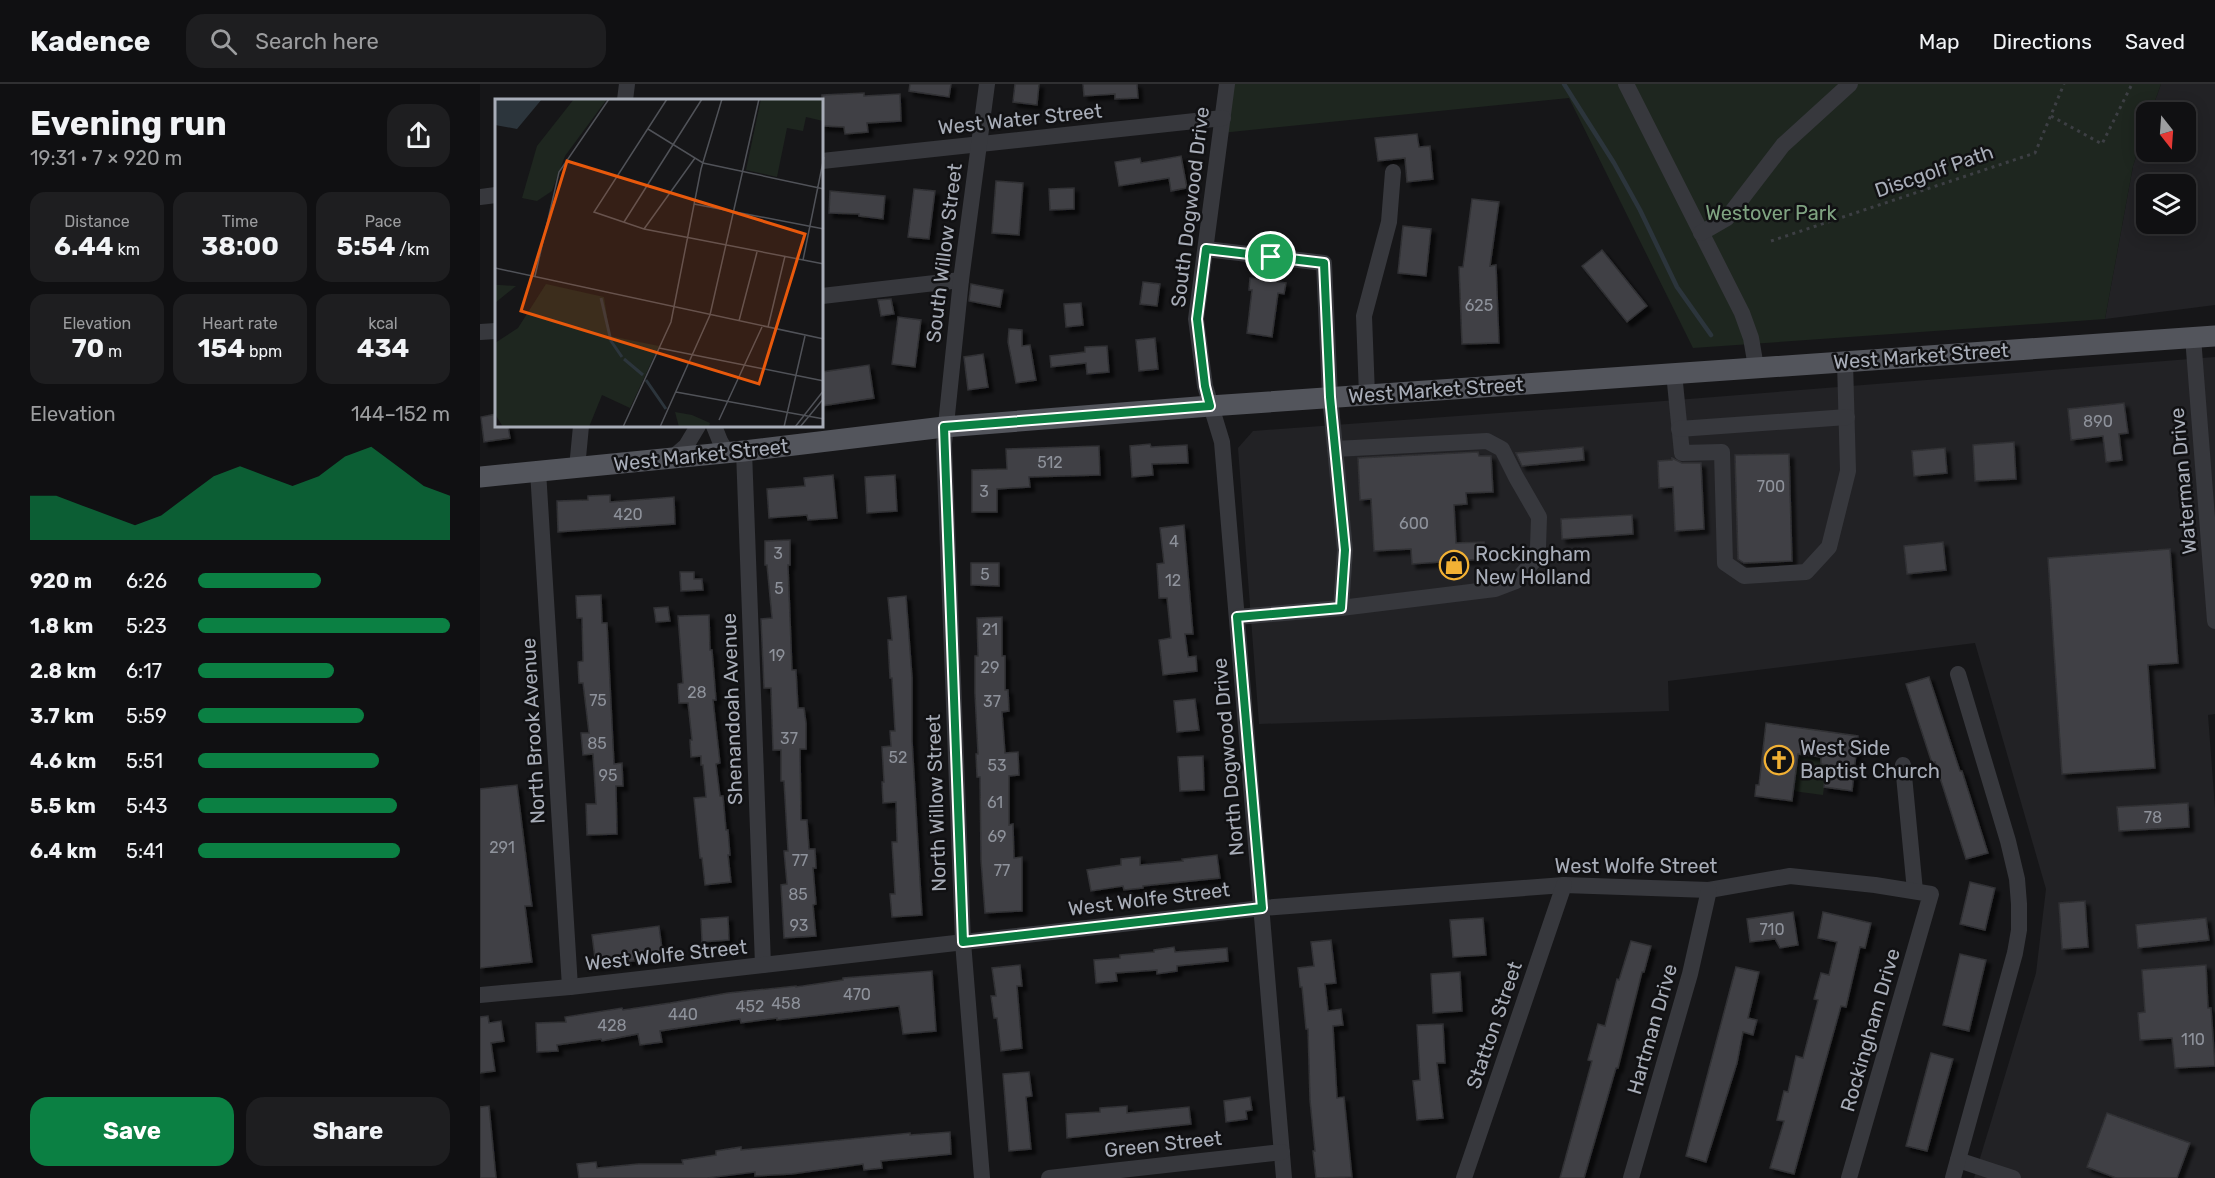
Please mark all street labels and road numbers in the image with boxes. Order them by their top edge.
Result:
street label: West Water Street [937,98,1103,140]
street label: South Dogwood Drive [1166,105,1214,309]
street label: Discgolf Path [1872,139,1996,203]
street label: South Willow Street [921,162,967,344]
street label: West Market Street [1833,338,2010,374]
street label: West Market Street [1348,372,1525,408]
street label: Waterman Drive [2165,407,2201,555]
street label: West Market Street [612,434,790,476]
street label: Shenandoah Avenue [717,613,747,805]
street label: North Brook Avenue [516,637,550,825]
street label: North Dogwood Drive [1207,657,1249,857]
street label: North Willow Street [921,714,951,892]
street label: West Wolfe Street [1555,854,1718,878]
street label: West Wolfe Street [1067,877,1231,921]
street label: West Wolfe Street [584,935,748,975]
street label: Rockingham Drive [1835,946,1905,1114]
street label: Statton Street [1461,958,1527,1092]
street label: Hartman Drive [1622,961,1682,1097]
street label: Green Street [1103,1126,1223,1162]

